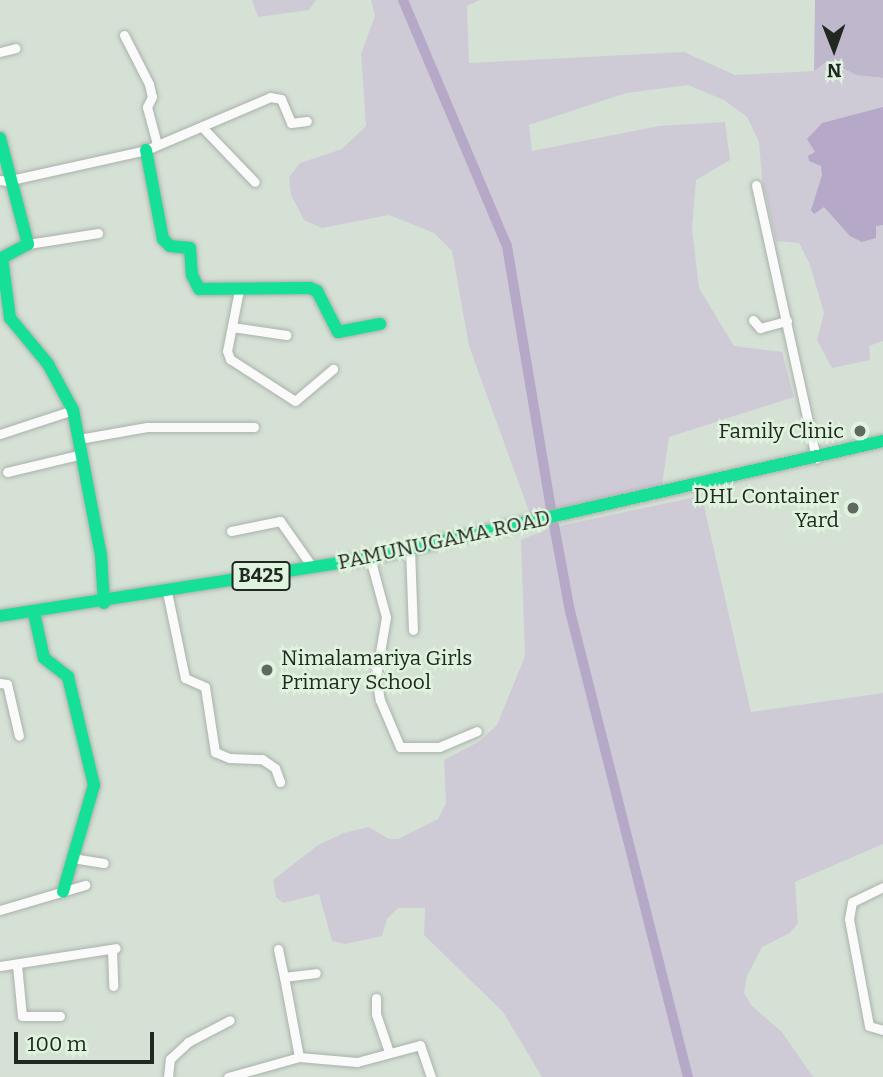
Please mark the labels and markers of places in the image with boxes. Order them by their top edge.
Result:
place label: Family Clinic [718,418,844,444]
marker: Family Clinic [850,421,870,441]
place label: DHL Container Yard [694,483,839,533]
marker: DHL Container Yard [845,500,861,516]
place label: Nimalamariya Girls Primary School [281,645,472,695]
marker: Nimalamariya Girls Primary School [259,662,275,678]

